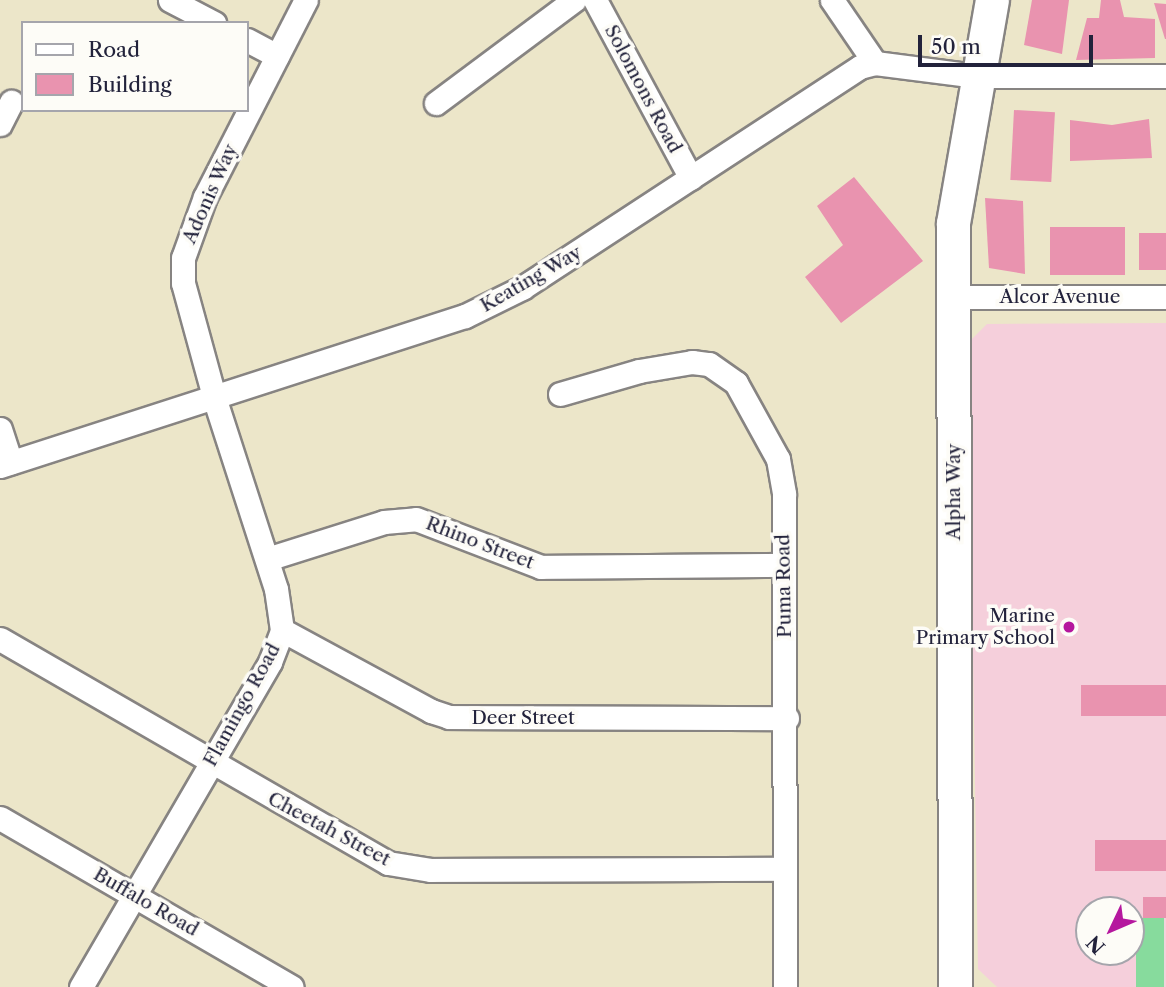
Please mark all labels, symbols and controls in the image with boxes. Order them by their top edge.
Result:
legend [21,21,248,112]
street label: Solomons Road [600,21,686,157]
scale bar [921,21,1096,65]
text: 50 m [931,34,981,59]
text: Road [88,37,140,62]
text: Building [88,72,172,97]
street label: Adonis Way [178,140,242,248]
street label: Keating Way [476,241,586,317]
street label: Alcor Avenue [999,286,1121,308]
street label: Alpha Way [943,443,965,541]
street label: Rhino Street [423,512,537,574]
street label: Puma Road [772,534,796,638]
place label: Marine Primary School [915,605,1055,649]
marker: Marine Primary School [1061,619,1077,635]
street label: Flamingo Road [199,640,285,770]
street label: Deer Street [471,707,575,729]
street label: Cheetah Street [264,787,394,871]
street label: Buffalo Road [89,863,203,941]
north arrow [1075,896,1145,966]
text: N [1082,931,1110,958]

